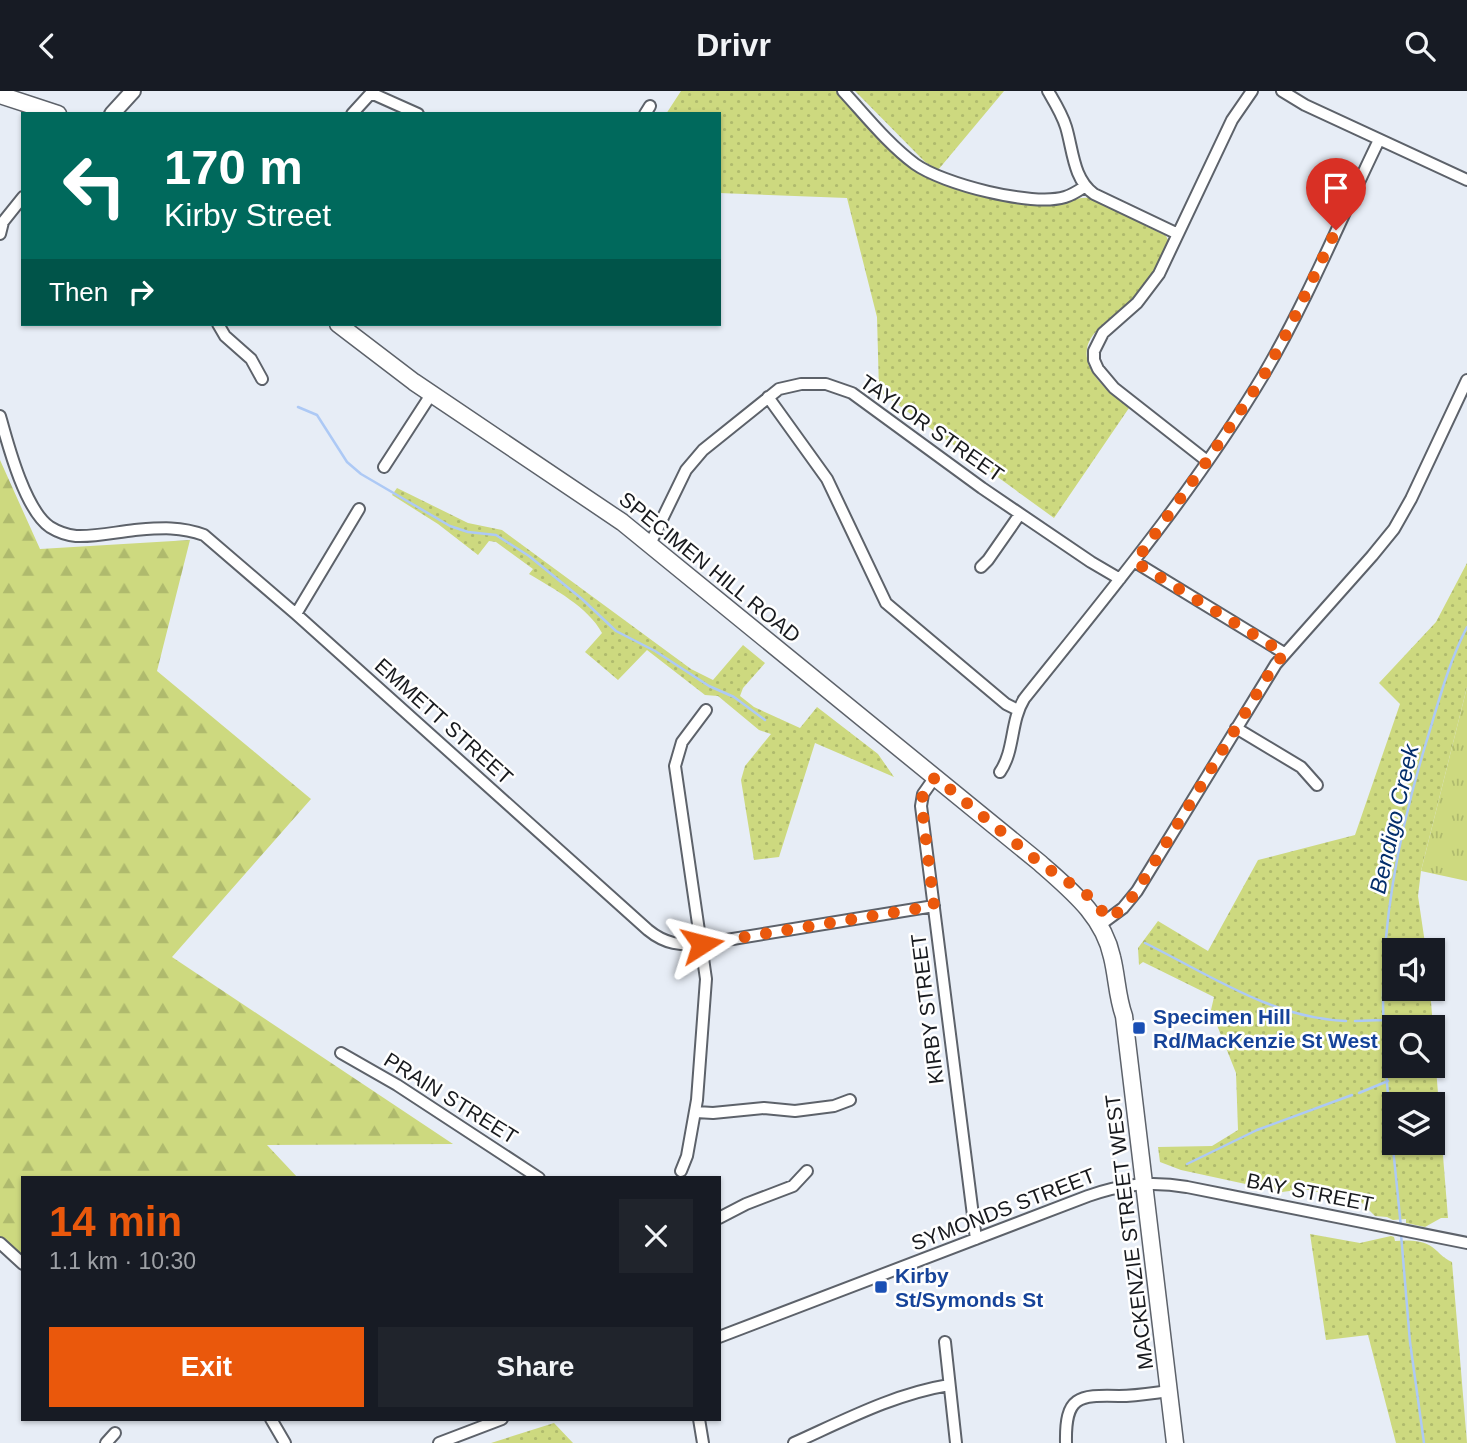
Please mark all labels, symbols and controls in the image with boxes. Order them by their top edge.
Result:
icon: back [28,27,66,65]
text: Drivr [696,27,771,63]
icon: search [1401,27,1439,65]
icon: left [49,140,140,231]
text: 170 m [164,140,303,194]
pin [1306,158,1366,230]
icon: arrive [1317,169,1355,207]
text: Kirby Street [164,197,331,233]
icon: right [122,273,160,311]
text: Then [49,277,108,307]
street label: TAYLOR STREET [856,370,1008,486]
street label: SPECIMEN HILL ROAD [615,487,805,647]
street label: EMMETT STREET [371,653,518,789]
water label: Bendigo Creek [1364,740,1424,896]
position arrow [665,907,739,981]
street label: KIRBY STREET [906,932,948,1086]
map controls [1382,938,1445,1155]
button: sound [1382,938,1445,1001]
place label: Specimen Hill Rd/MacKenzie St West [1153,1005,1378,1052]
button: search [1382,1015,1445,1078]
marker: Specimen Hill Rd/MacKenzie St West [1131,1020,1147,1036]
street label: PRAIN STREET [380,1048,522,1148]
button: layers [1382,1092,1445,1155]
street label: MACKENZIE STREET WEST [1101,1093,1157,1371]
street label: SYMONDS STREET [908,1163,1098,1255]
street label: BAY STREET [1245,1168,1376,1216]
text: 14 min [49,1198,182,1245]
button: close [619,1199,693,1273]
text: 1.1 km · 10:30 [49,1248,196,1274]
place label: Kirby St/Symonds St [895,1264,1043,1311]
marker: Kirby St/Symonds St [873,1279,889,1295]
button: Exit [49,1327,364,1407]
button: Share [378,1327,693,1407]

